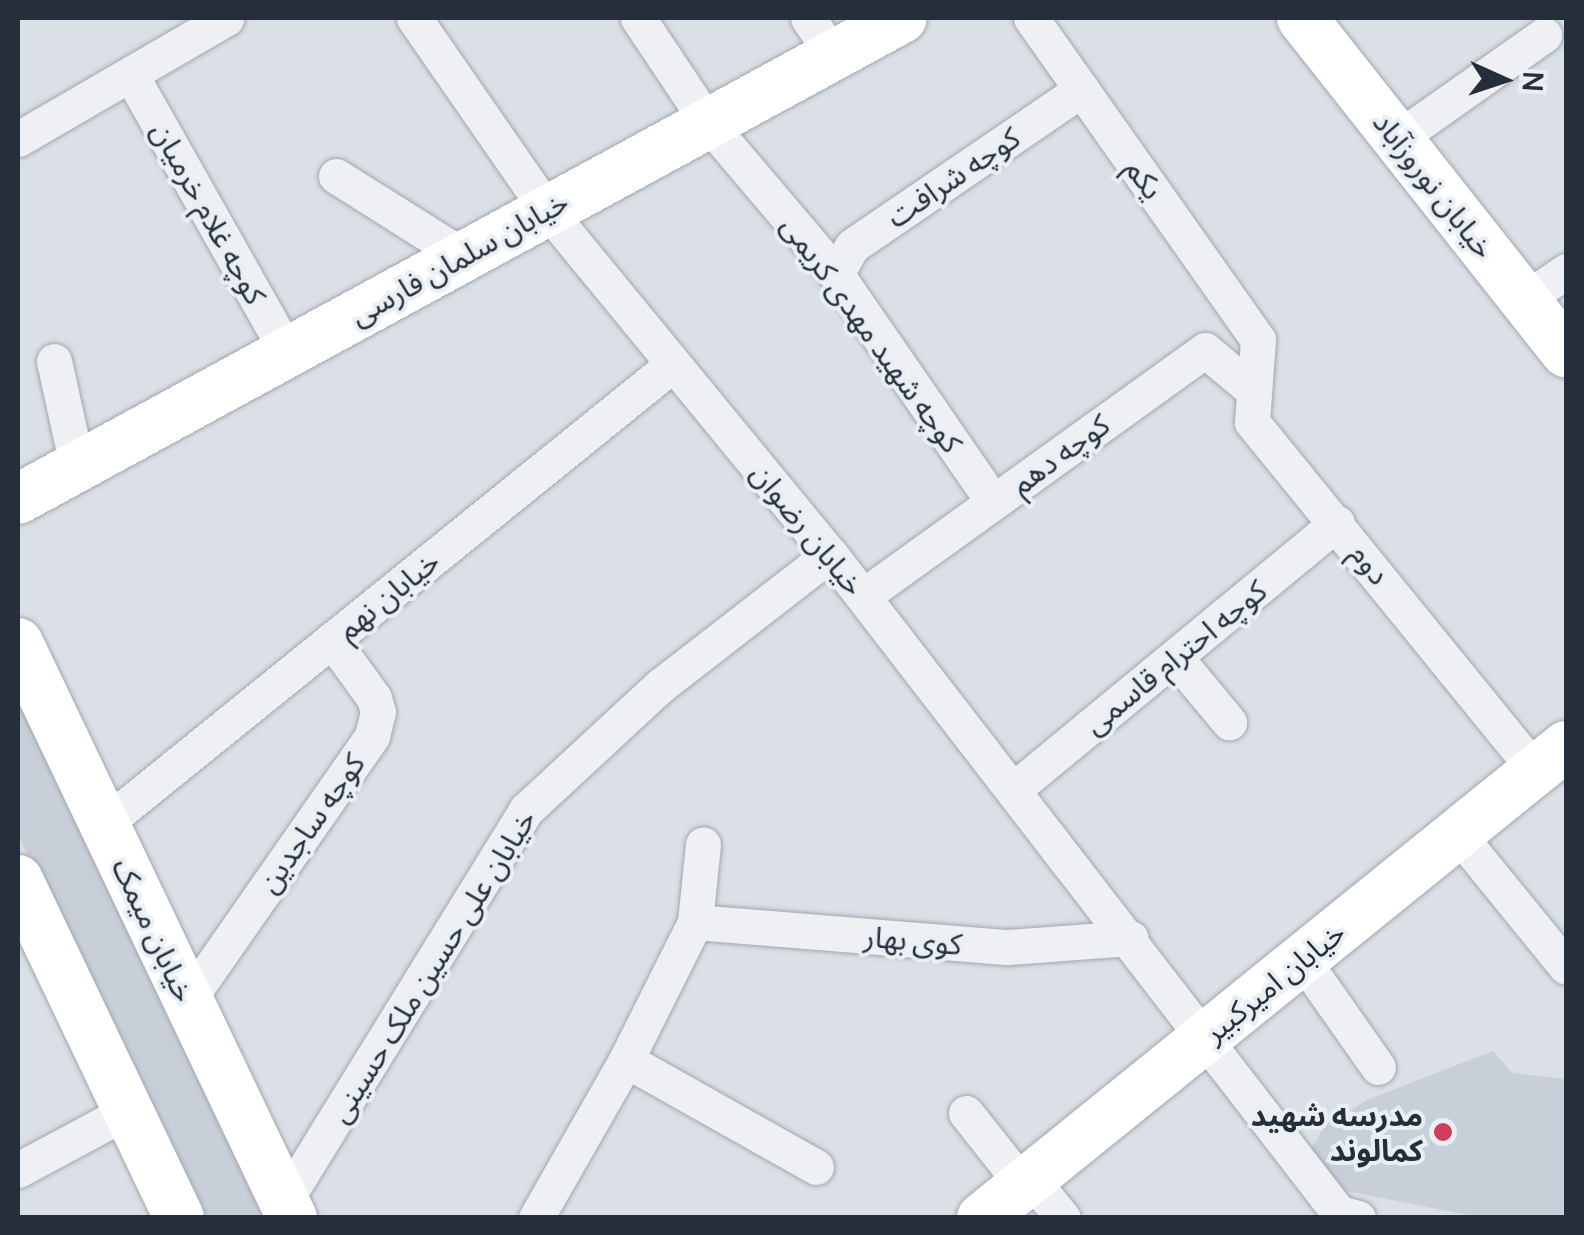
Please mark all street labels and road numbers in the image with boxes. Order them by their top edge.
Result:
street label: خیابان نوروزآباد [1366,105,1502,265]
street label: کوچه غلام خرمیان [144,116,274,310]
street label: کوچه شرافت [880,119,1026,235]
street label: یکم [1118,152,1172,206]
street label: خیابان سلمان فارسی [344,183,574,333]
street label: کوچه شهید مهدی کریمی [774,208,970,460]
street label: کوچه دهم [1004,406,1116,502]
street label: خیابان رضوان [744,456,872,602]
street label: دوم [1343,536,1397,592]
street label: خیابان نهم [330,543,446,647]
street label: کوچه احترام قاسمی [1076,572,1274,742]
street label: کوچه ساجدین [250,747,372,899]
street label: خیابان علی حسین ملک حسینی [321,803,543,1129]
street label: خیابان میمک [105,852,203,1008]
street label: خیابان امیرکبیر [1196,914,1352,1050]
street label: کوی بهار [862,918,964,962]

